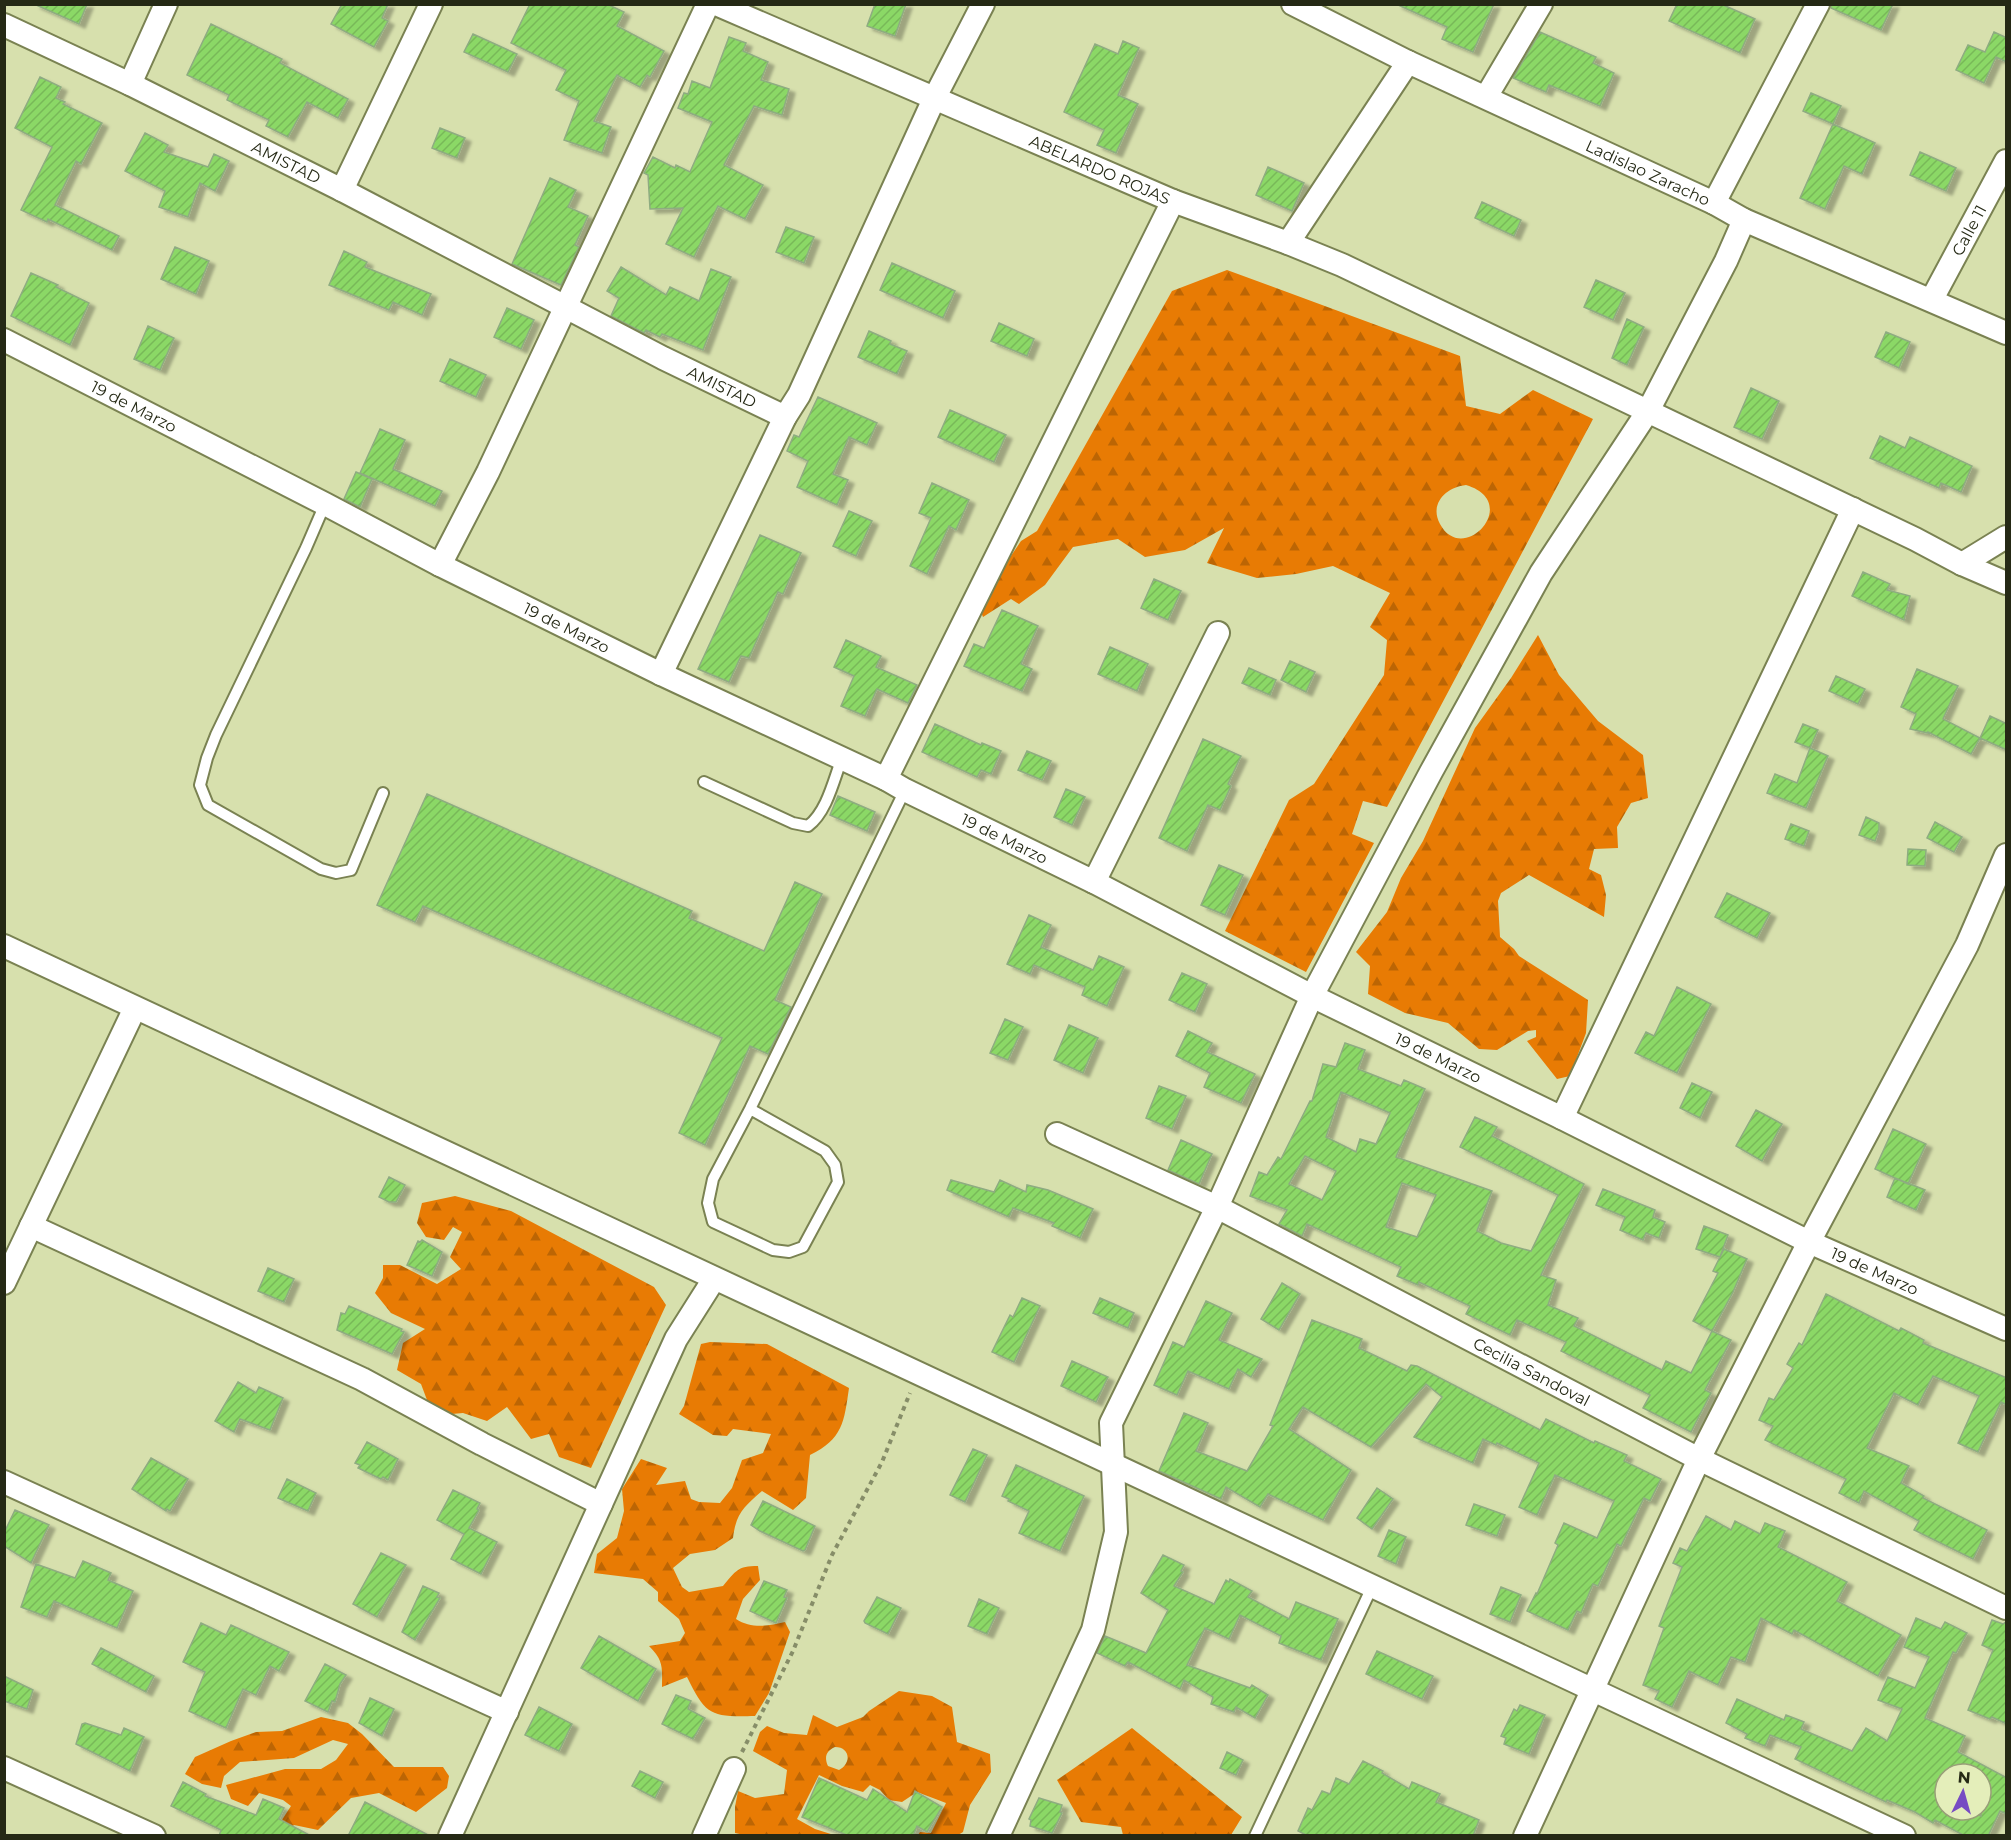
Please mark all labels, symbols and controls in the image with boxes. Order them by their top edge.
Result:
street label: ABELARDO ROJAS [1026,131,1173,209]
street label: Ladislao Zaracho [1583,136,1713,210]
street label: AMISTAD [249,137,324,188]
street label: Calle 11 [1948,202,1991,259]
street label: AMISTAD [684,362,760,412]
street label: 19 de Marzo [88,377,180,437]
street label: 19 de Marzo [520,599,613,657]
street label: 19 de Marzo [958,810,1051,868]
street label: 19 de Marzo [1392,1029,1484,1087]
street label: 19 de Marzo [1828,1244,1921,1299]
street label: Cecilia Sandoval [1470,1334,1593,1410]
north arrow [1933,1762,1993,1822]
text: N [1957,1768,1972,1788]

